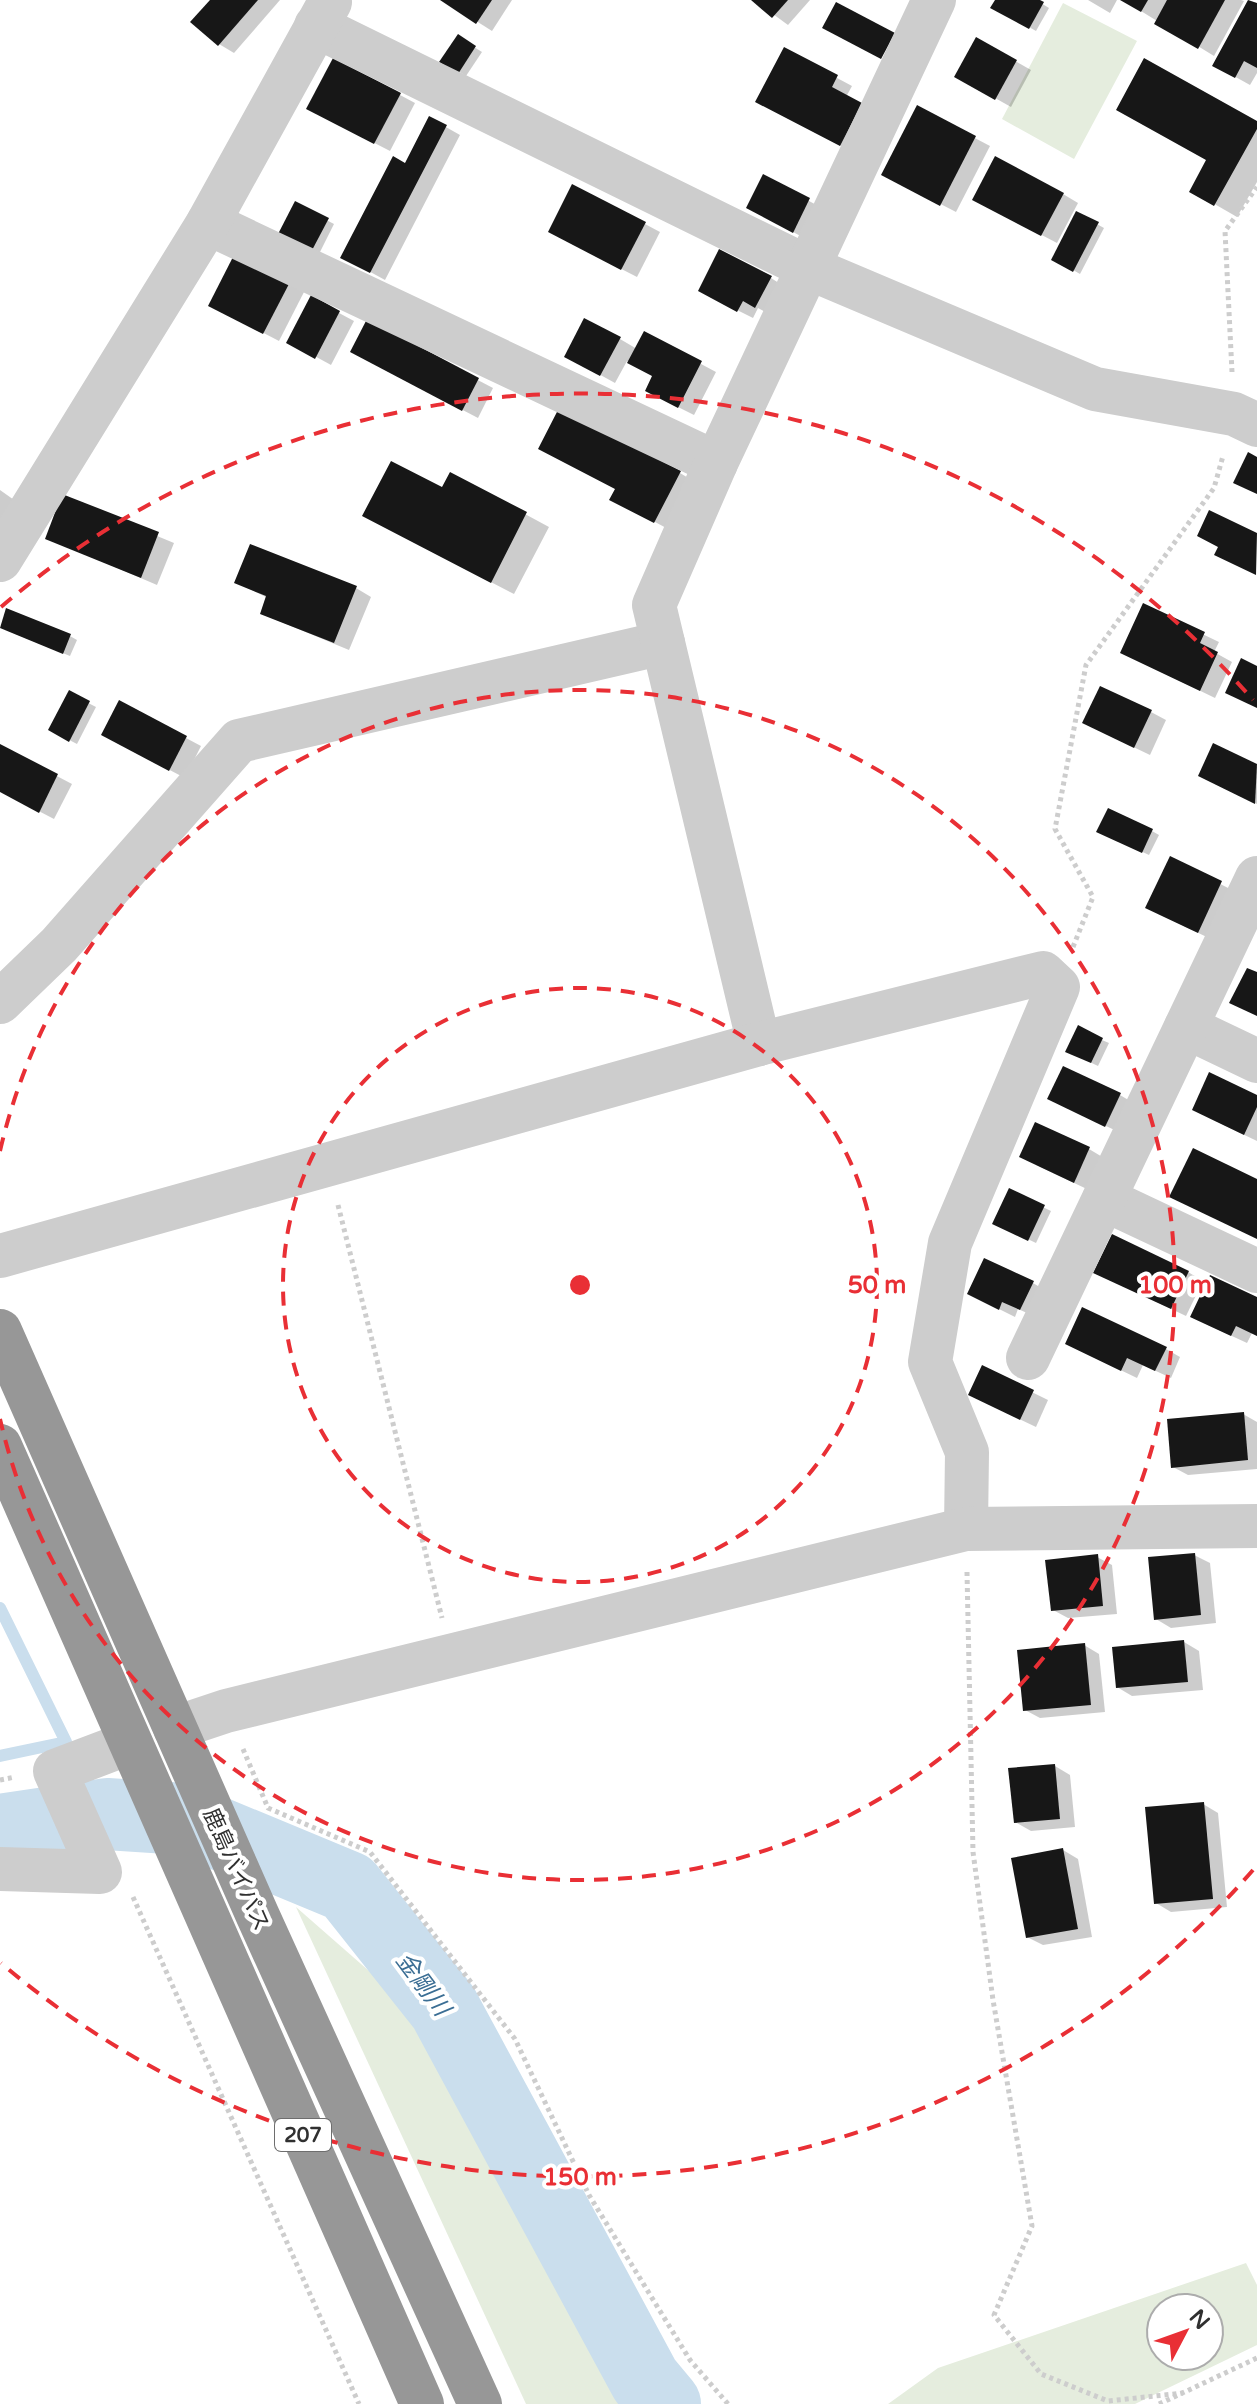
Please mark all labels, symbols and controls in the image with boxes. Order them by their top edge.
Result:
centre of rings [566,1271,594,1299]
text: 50 m [848,1271,906,1300]
text: 100 m [1138,1271,1212,1300]
street label: 鹿島バイパス [197,1804,275,1935]
water label: 金剛川 [389,1947,458,2024]
road number: 207 [275,2119,331,2151]
text: 150 m [543,2163,617,2192]
north arrow [1145,2292,1225,2372]
text: N [1184,2304,1215,2335]

